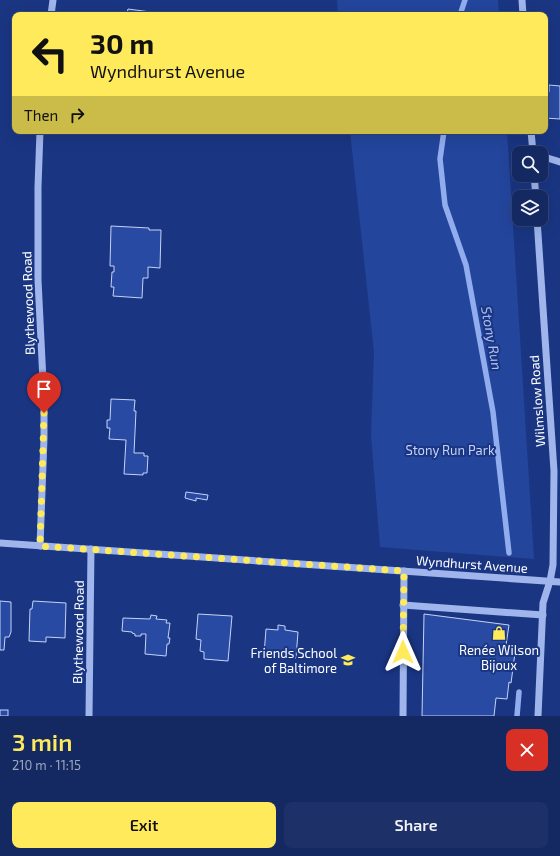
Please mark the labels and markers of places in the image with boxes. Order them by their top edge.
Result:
pin [27,372,61,413]
shop icon: Renée Wilson Bijoux [491,625,507,641]
place label: Renée Wilson Bijoux [459,642,539,673]
place label: Friends School of Baltimore [250,645,337,676]
school or university icon: Friends School of Baltimore [340,652,356,668]

